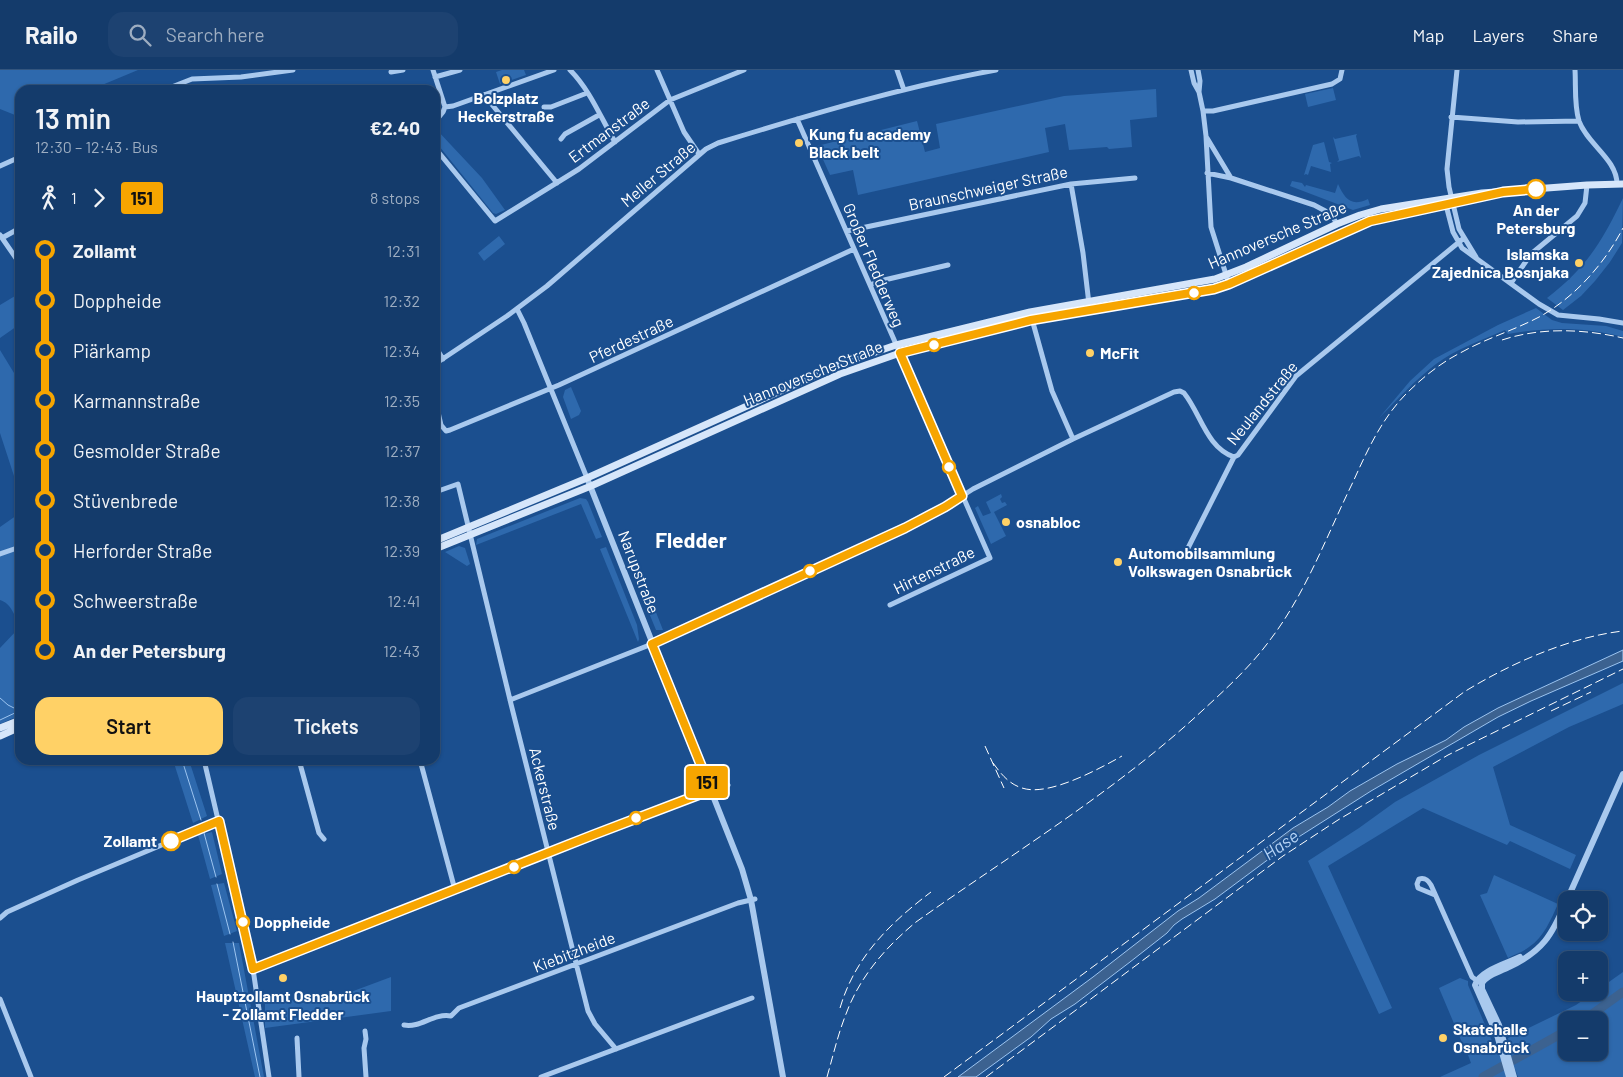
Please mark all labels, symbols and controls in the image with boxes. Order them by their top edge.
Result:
search box [108,12,458,57]
text: Railo [25,20,78,49]
icon: search [126,21,154,49]
text: Search here [166,23,265,46]
text: Map [1412,24,1444,46]
text: Layers [1472,24,1525,46]
text: Share [1553,24,1598,46]
marker: Bolzplatz Heckerstraße [500,74,512,86]
place label: Bolzplatz Heckerstraße [458,88,554,125]
street label: Ertmanstraße [564,93,653,166]
text: 13 min [35,101,111,135]
text: €2.40 [370,116,420,139]
place label: Kung fu academy Black belt [809,124,931,161]
text: 12:30 – 12:43 · Bus [35,137,158,156]
street label: Meller Straße [617,137,699,210]
marker: Kung fu academy Black belt [793,137,805,149]
street label: Braunschweiger Straße [907,161,1069,214]
marker: An der Petersburg [1526,179,1546,199]
icon: walk [35,184,63,212]
icon: forward [85,184,113,212]
text: 151 [131,187,153,209]
text: 1 [71,188,77,207]
text: 8 stops [370,188,420,207]
street label: Hannoversche Straße [1205,197,1349,272]
street label: Großer Fledderweg [840,200,909,330]
place label: An der Petersburg [1497,200,1575,237]
text: Zollamt [73,239,137,262]
text: 12:31 [387,241,420,260]
place label: Islamska Zajednica Bosnjaka [1432,244,1569,281]
marker: Islamska Zajednica Bosnjaka [1573,257,1585,269]
unlabelled marker [1187,286,1201,300]
text: Doppheide [73,289,162,312]
text: 12:32 [384,291,420,310]
street label: Pferdestraße [586,311,676,366]
street label: Hannoversche Straße [740,336,885,409]
unlabelled marker [927,338,941,352]
text: Piärkamp [73,339,151,362]
text: 12:34 [383,341,420,360]
place label: McFit [1100,343,1139,362]
marker: McFit [1084,347,1096,359]
street label: Neulandstraße [1222,357,1301,448]
text: Karmannstraße [73,389,200,412]
text: 12:35 [384,391,420,410]
text: Gesmolder Straße [73,439,221,462]
text: 12:37 [385,441,420,460]
unlabelled marker [942,460,956,474]
text: Stüvenbrede [73,489,178,512]
text: 12:38 [384,491,420,510]
place label: osnabloc [1016,512,1081,531]
marker: osnabloc [1000,516,1012,528]
district label: Fledder [655,527,727,552]
street label: Narupstraße [615,528,664,616]
text: Herforder Straße [73,539,212,562]
text: 12:39 [384,541,420,560]
street label: Hirtenstraße [890,542,978,597]
place label: Automobilsammlung Volkswagen Osnabrück [1128,543,1292,580]
marker: Automobilsammlung Volkswagen Osnabrück [1112,556,1124,568]
unlabelled marker [803,564,817,578]
text: Schweerstraße [73,589,198,612]
text: 12:41 [387,591,420,610]
text: An der Petersburg [73,639,226,662]
text: 12:43 [383,641,420,660]
button: Start [35,697,223,755]
button: Tickets [233,697,420,755]
street label: Ackerstraße [526,745,565,832]
line badge: 151 [678,766,736,798]
text: 151 [696,771,718,793]
unlabelled marker [629,811,643,825]
water label: Hase [1258,824,1303,864]
place label: Zollamt [103,831,157,850]
marker: Zollamt [161,831,181,851]
unlabelled marker [507,860,521,874]
map controls [1558,891,1608,1061]
button: locate [1558,891,1608,941]
place label: Doppheide [254,912,331,931]
marker: Doppheide [236,915,250,929]
street label: Kiebitzheide [530,927,618,976]
button: + [1558,951,1608,1001]
marker: Hauptzollamt Osnabrück - Zollamt Fledder [277,972,289,984]
place label: Hauptzollamt Osnabrück - Zollamt Fledder [196,986,370,1023]
button: − [1558,1011,1608,1061]
place label: Skatehalle Osnabrück [1453,1019,1530,1056]
marker: Skatehalle Osnabrück [1437,1032,1449,1044]

